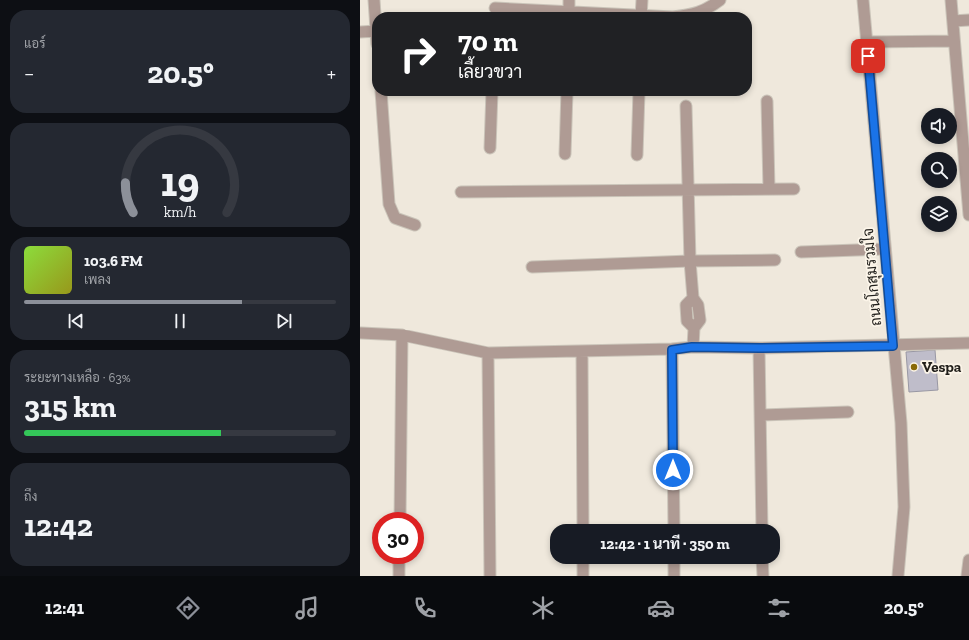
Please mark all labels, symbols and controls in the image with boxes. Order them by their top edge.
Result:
text: 70 m [458,25,518,58]
icon: right [392,28,444,80]
text: แอร์ [24,36,45,51]
pin [851,39,885,73]
icon: arrive [857,45,879,67]
text: 20.5° [147,55,214,91]
text: − [24,60,34,87]
text: + [327,60,336,87]
text: เลี้ยวขวา [458,61,522,83]
map controls [921,108,957,232]
button: sound [921,108,957,144]
button: search [921,152,957,188]
text: 19 [160,157,200,207]
button: layers [921,196,957,232]
text: km/h [164,204,196,221]
street label: ถนนโกสุมรวมใจ [858,227,887,327]
text: 103.6 FM [84,252,143,270]
text: เพลง [84,272,111,287]
icon: previous [65,310,87,332]
icon: pause [169,310,191,332]
icon: next [273,310,295,332]
place label: Vespa [922,358,962,376]
marker: Vespa [909,362,919,372]
text: ระยะทางเหลือ · 63% [24,370,131,385]
text: 315 km [24,389,116,425]
position arrow [652,449,694,491]
text: ถึง [24,489,37,504]
text: 12:42 [24,508,93,544]
speed limit sign: 30 [372,512,424,564]
text: 12:42 · 1 นาที · 350 m [600,535,730,553]
icon: directions [174,594,202,622]
icon: music [293,594,321,622]
icon: phone [411,594,439,622]
icon: climate [529,594,557,622]
icon: car [647,594,675,622]
icon: filters [765,594,793,622]
text: 12:41 [45,597,84,619]
text: 20.5° [884,597,924,619]

